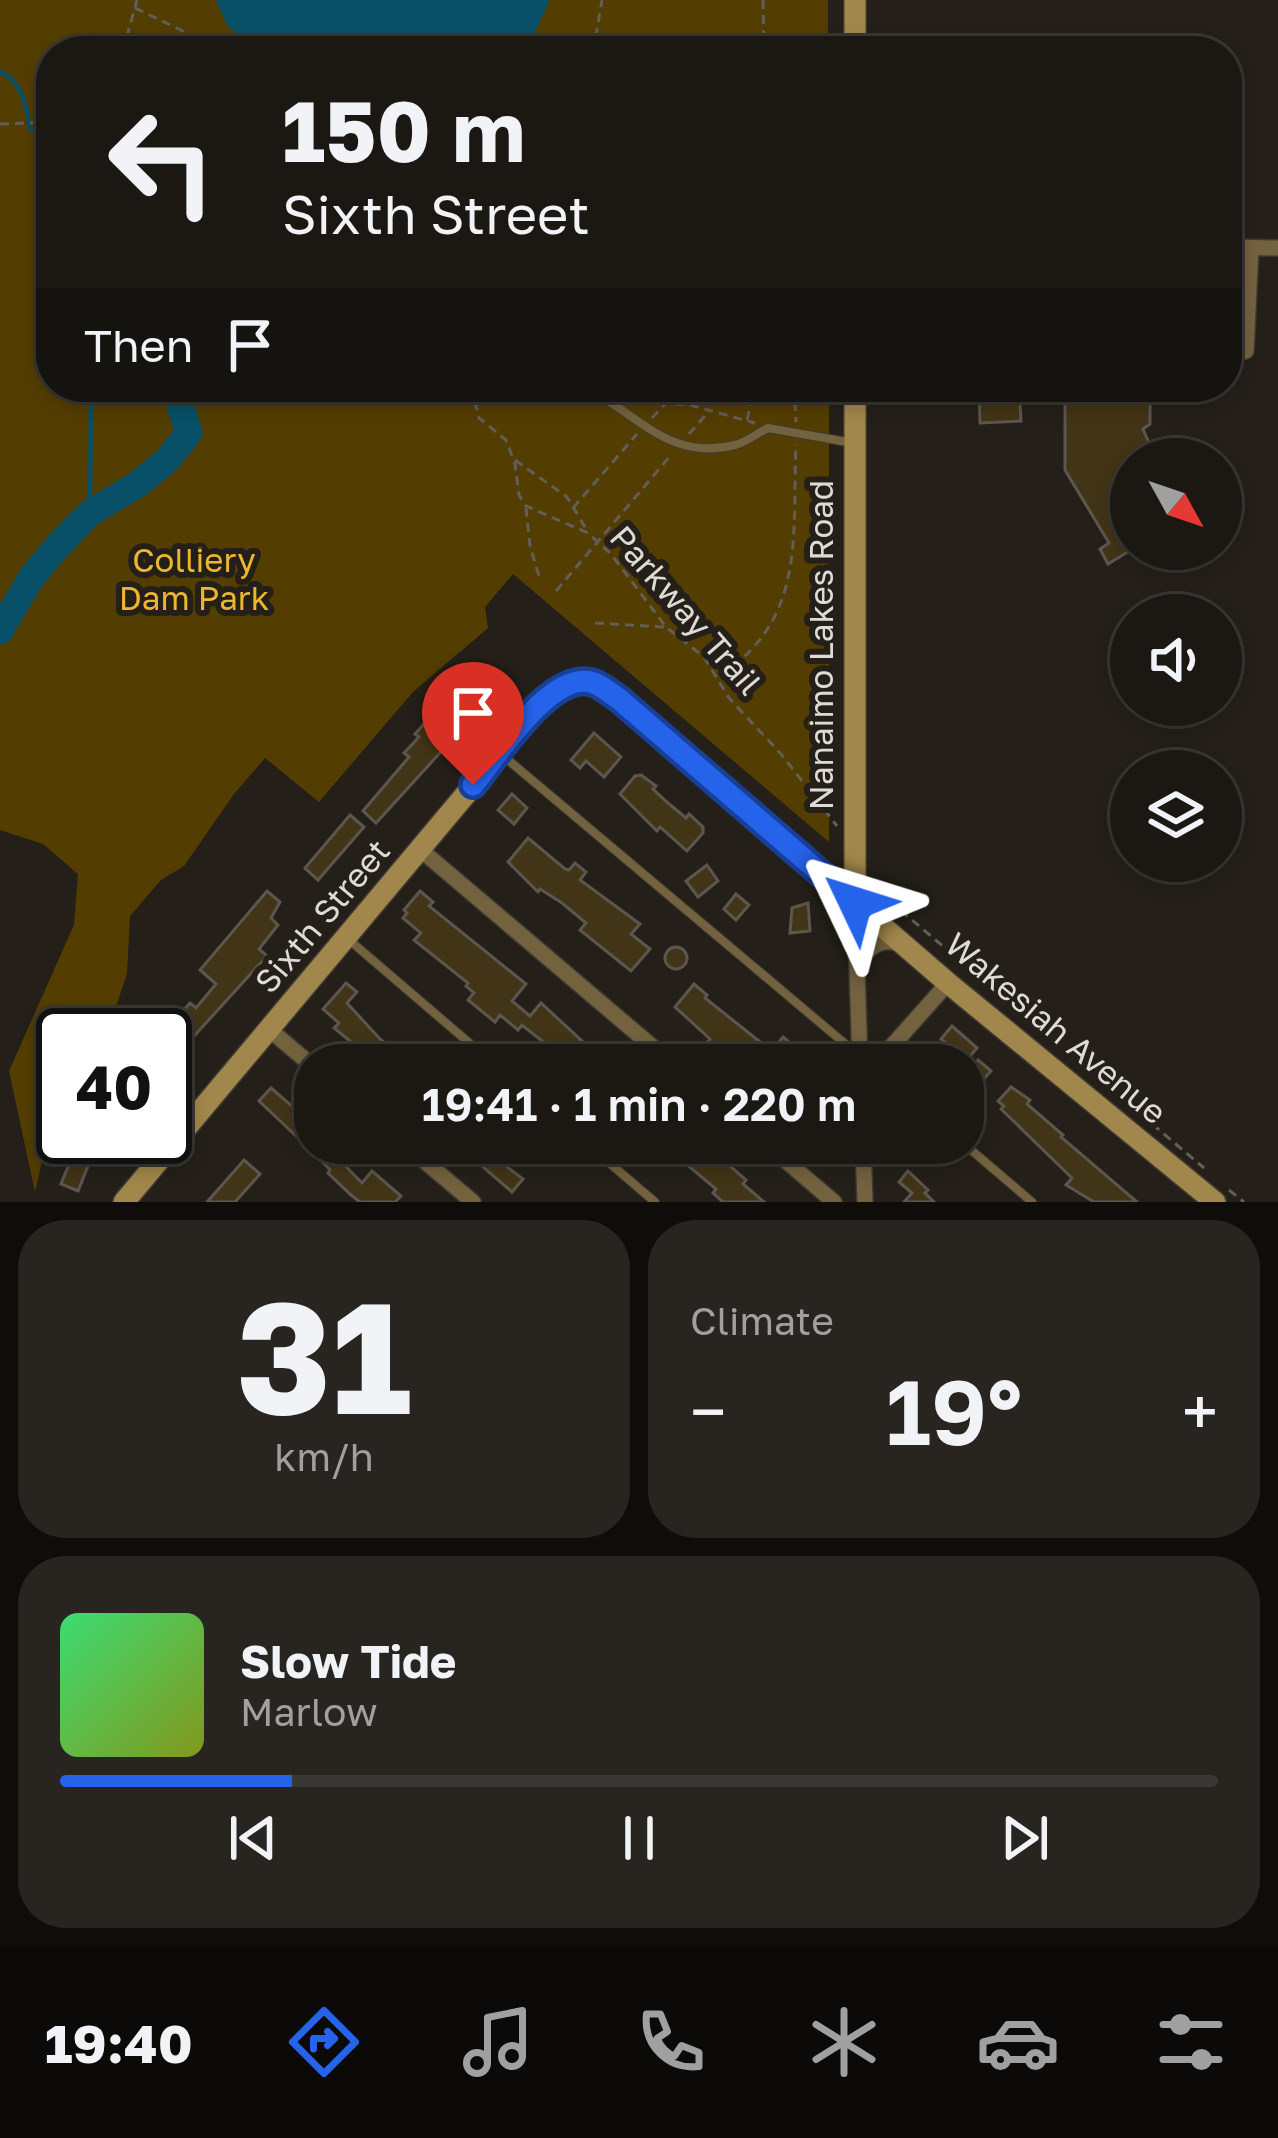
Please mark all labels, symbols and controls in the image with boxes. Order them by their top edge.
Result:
text: 150 m [282,80,526,180]
icon: left [84,84,240,240]
text: Sixth Street [282,181,590,246]
icon: arrive [217,312,283,378]
text: Then [84,318,193,372]
north arrow [1110,438,1242,570]
map controls [1110,438,1242,882]
street label: Nanaimo Lakes Road [801,480,840,810]
street label: Parkway Trail [603,517,770,702]
park label: Colliery Dam Park [119,540,269,617]
button: sound [1110,594,1242,726]
pin [422,662,524,785]
icon: arrive [440,680,506,746]
button: layers [1110,750,1242,882]
street label: Sixth Street [246,831,397,1000]
position arrow [792,840,918,966]
street label: Wakesiah Avenue [938,924,1175,1131]
speed limit sign: 40 [36,1008,192,1164]
text: 19:41 · 1 min · 220 m [422,1077,856,1131]
text: 31 [236,1261,412,1448]
text: Climate [690,1297,834,1344]
text: 19° [886,1357,1022,1465]
text: − [690,1371,726,1451]
text: + [1182,1371,1218,1451]
text: km/h [274,1433,374,1480]
text: Slow Tide [240,1634,456,1688]
text: Marlow [240,1688,377,1735]
icon: previous [220,1805,286,1871]
icon: pause [606,1805,672,1871]
icon: next [992,1805,1058,1871]
icon: directions [282,2000,366,2084]
icon: music [456,2000,540,2084]
icon: phone [629,2000,713,2084]
icon: climate [802,2000,886,2084]
icon: car [976,2000,1060,2084]
icon: filters [1149,2000,1233,2084]
text: 19:40 [45,2010,193,2075]

